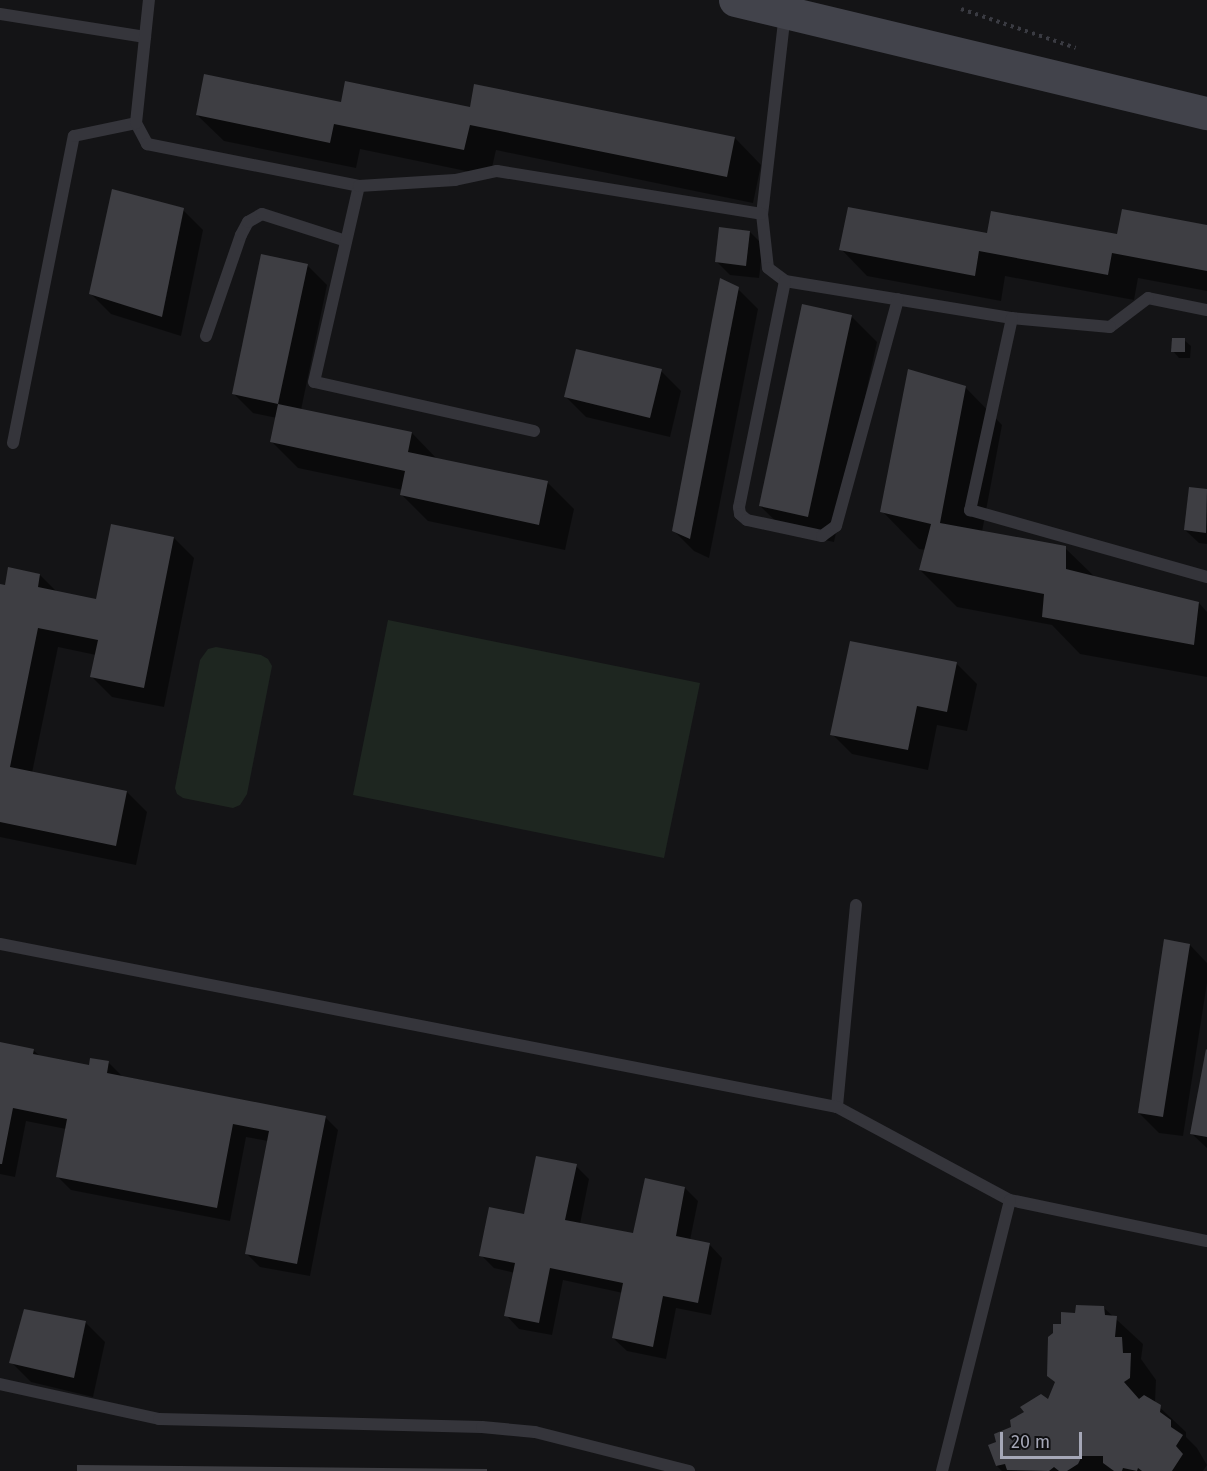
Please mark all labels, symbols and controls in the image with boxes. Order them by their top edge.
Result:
scale bar [1003,1420,1086,1458]
text: 20 m [1011,1431,1050,1453]

